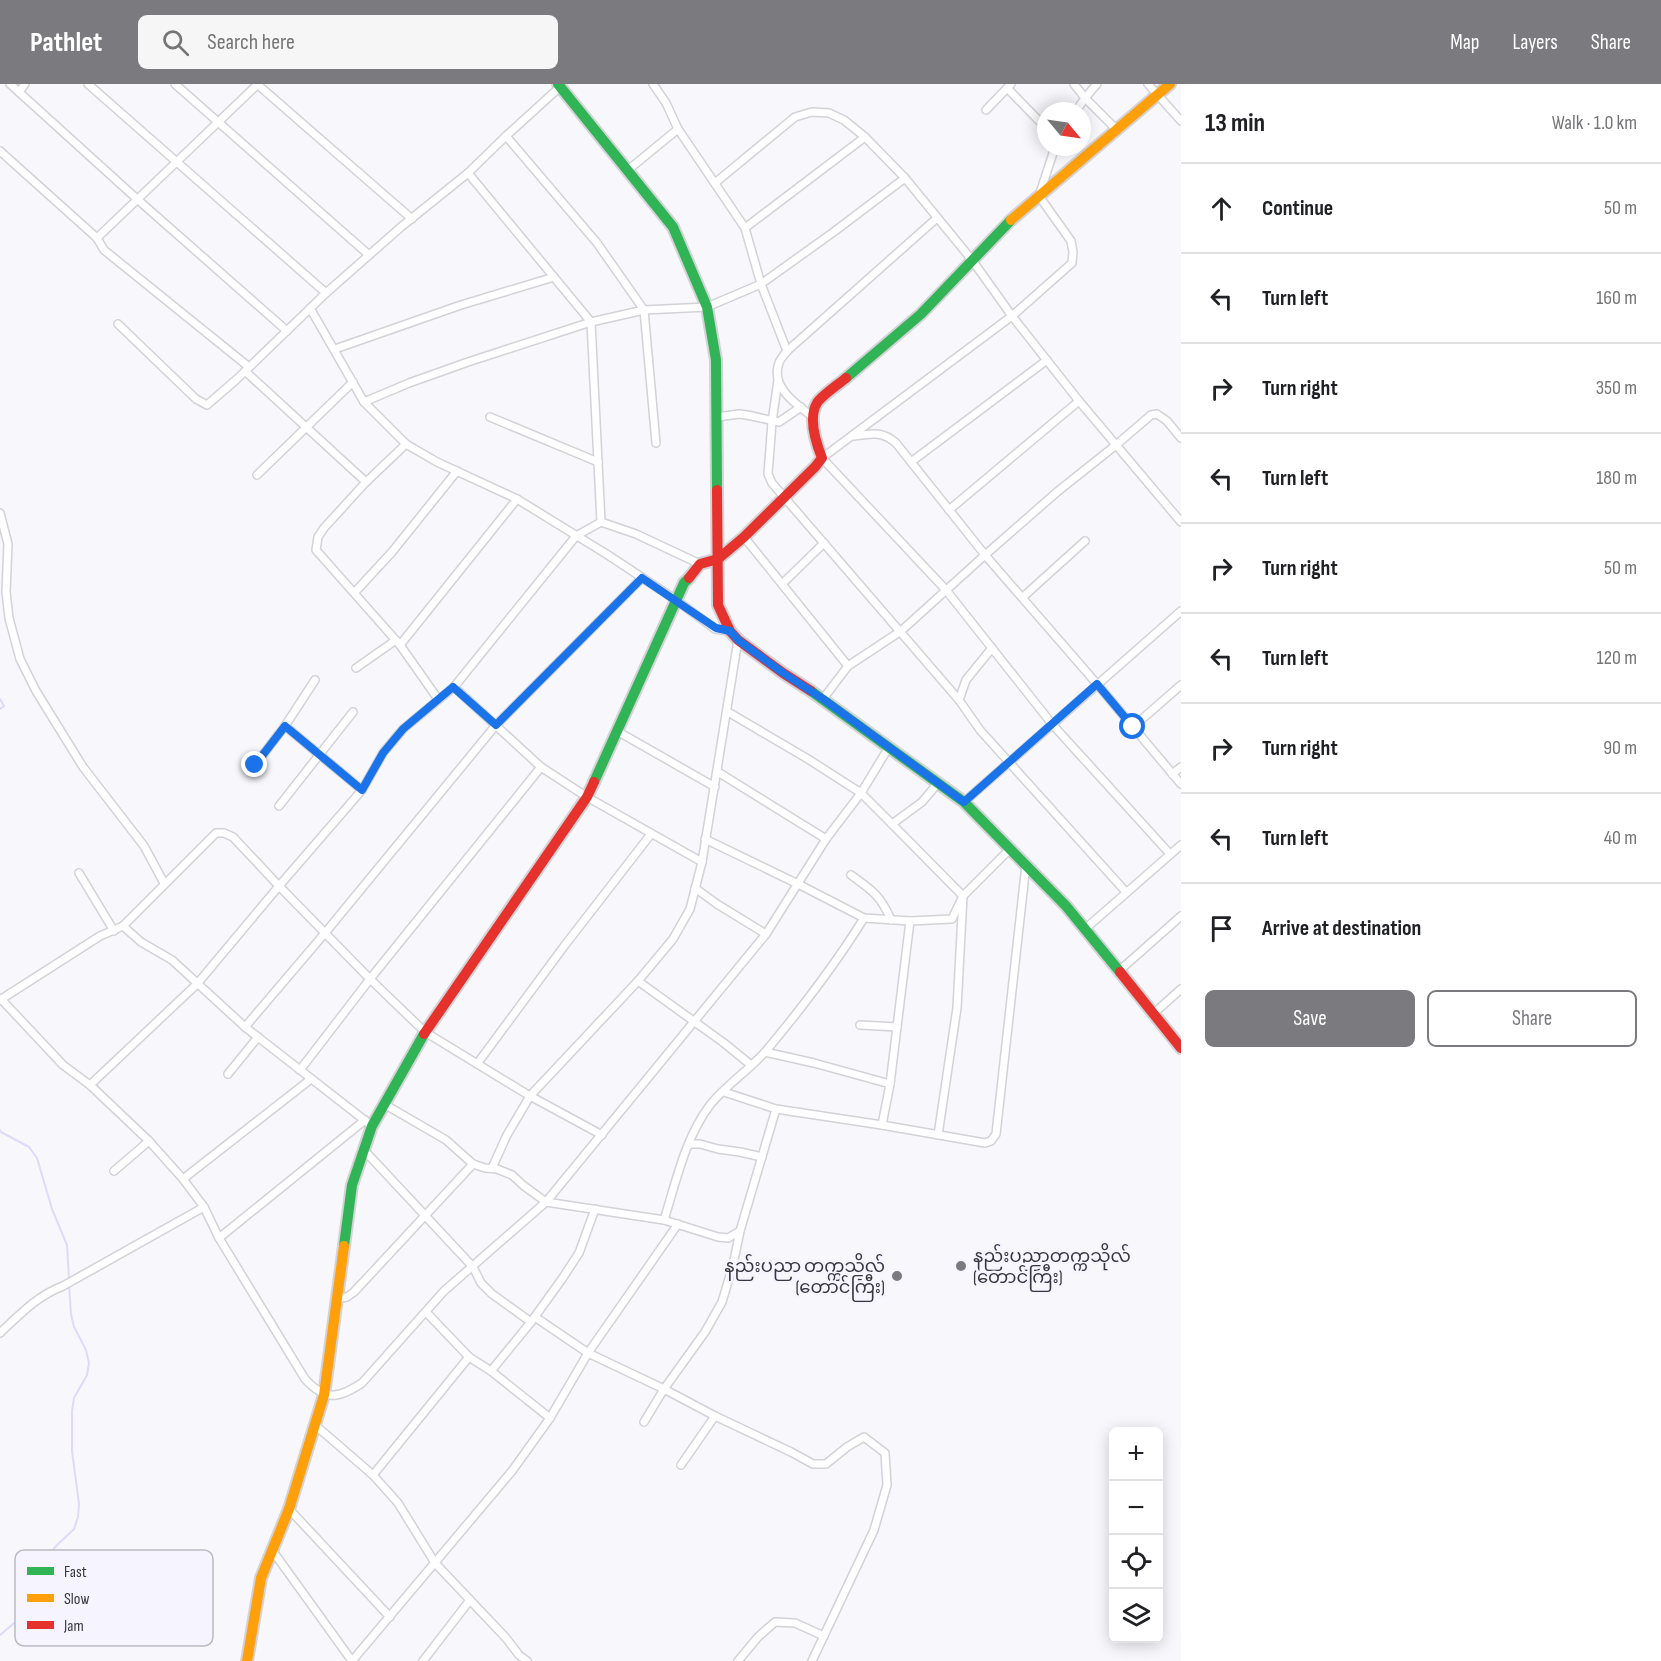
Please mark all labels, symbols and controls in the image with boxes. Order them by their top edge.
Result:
search box [138,15,558,69]
text: Pathlet [30,26,102,59]
icon: search [159,26,192,59]
text: Search here [207,29,295,56]
text: Map [1450,30,1479,55]
text: Layers [1512,30,1558,55]
text: Share [1591,30,1631,55]
north arrow [1037,102,1091,156]
text: 13 min [1205,108,1265,139]
text: Walk · 1.0 km [1552,111,1637,135]
icon: ahead [1205,192,1238,225]
text: Continue [1262,195,1333,222]
text: 50 m [1604,196,1637,220]
icon: left [1205,282,1238,315]
text: Turn left [1262,285,1328,312]
text: 160 m [1596,286,1637,310]
icon: right [1205,372,1238,405]
text: Turn right [1262,375,1338,402]
text: 350 m [1596,376,1637,400]
icon: left [1205,462,1238,495]
text: Turn left [1262,465,1328,492]
text: 180 m [1596,466,1637,490]
icon: right [1205,552,1238,585]
text: Turn right [1262,555,1338,582]
text: 50 m [1604,556,1637,580]
icon: left [1205,642,1238,675]
text: Turn left [1262,645,1328,672]
text: 120 m [1597,646,1637,670]
route start [1119,713,1145,739]
icon: right [1205,732,1238,765]
text: Turn right [1262,735,1338,762]
text: 90 m [1603,736,1637,760]
route end [241,751,267,777]
icon: left [1205,822,1238,855]
text: Turn left [1262,825,1328,852]
text: 40 m [1604,826,1637,850]
icon: arrive [1205,912,1238,945]
text: Arrive at destination [1262,915,1421,942]
button: Save [1205,990,1415,1047]
button: Share [1427,990,1637,1047]
place label: နည်းပညာတက္ကသိုလ် (တောင်ကြီး) [973,1242,1131,1292]
place label: နည်းပညာ တက္ကသိုလ် (တောင်ကြီး) [724,1252,885,1302]
marker: နည်းပညာတက္ကသိုလ် (တောင်ကြီး) [954,1259,968,1273]
marker: နည်းပညာ တက္ကသိုလ် (တောင်ကြီး) [890,1269,904,1283]
map controls [1109,1427,1163,1643]
button: + [1109,1427,1163,1481]
button: − [1109,1481,1163,1535]
button: locate [1109,1535,1163,1589]
legend [15,1550,213,1646]
text: Fast [64,1563,87,1582]
button: layers [1109,1589,1163,1643]
text: Slow [64,1590,89,1609]
text: Jam [63,1617,84,1636]

